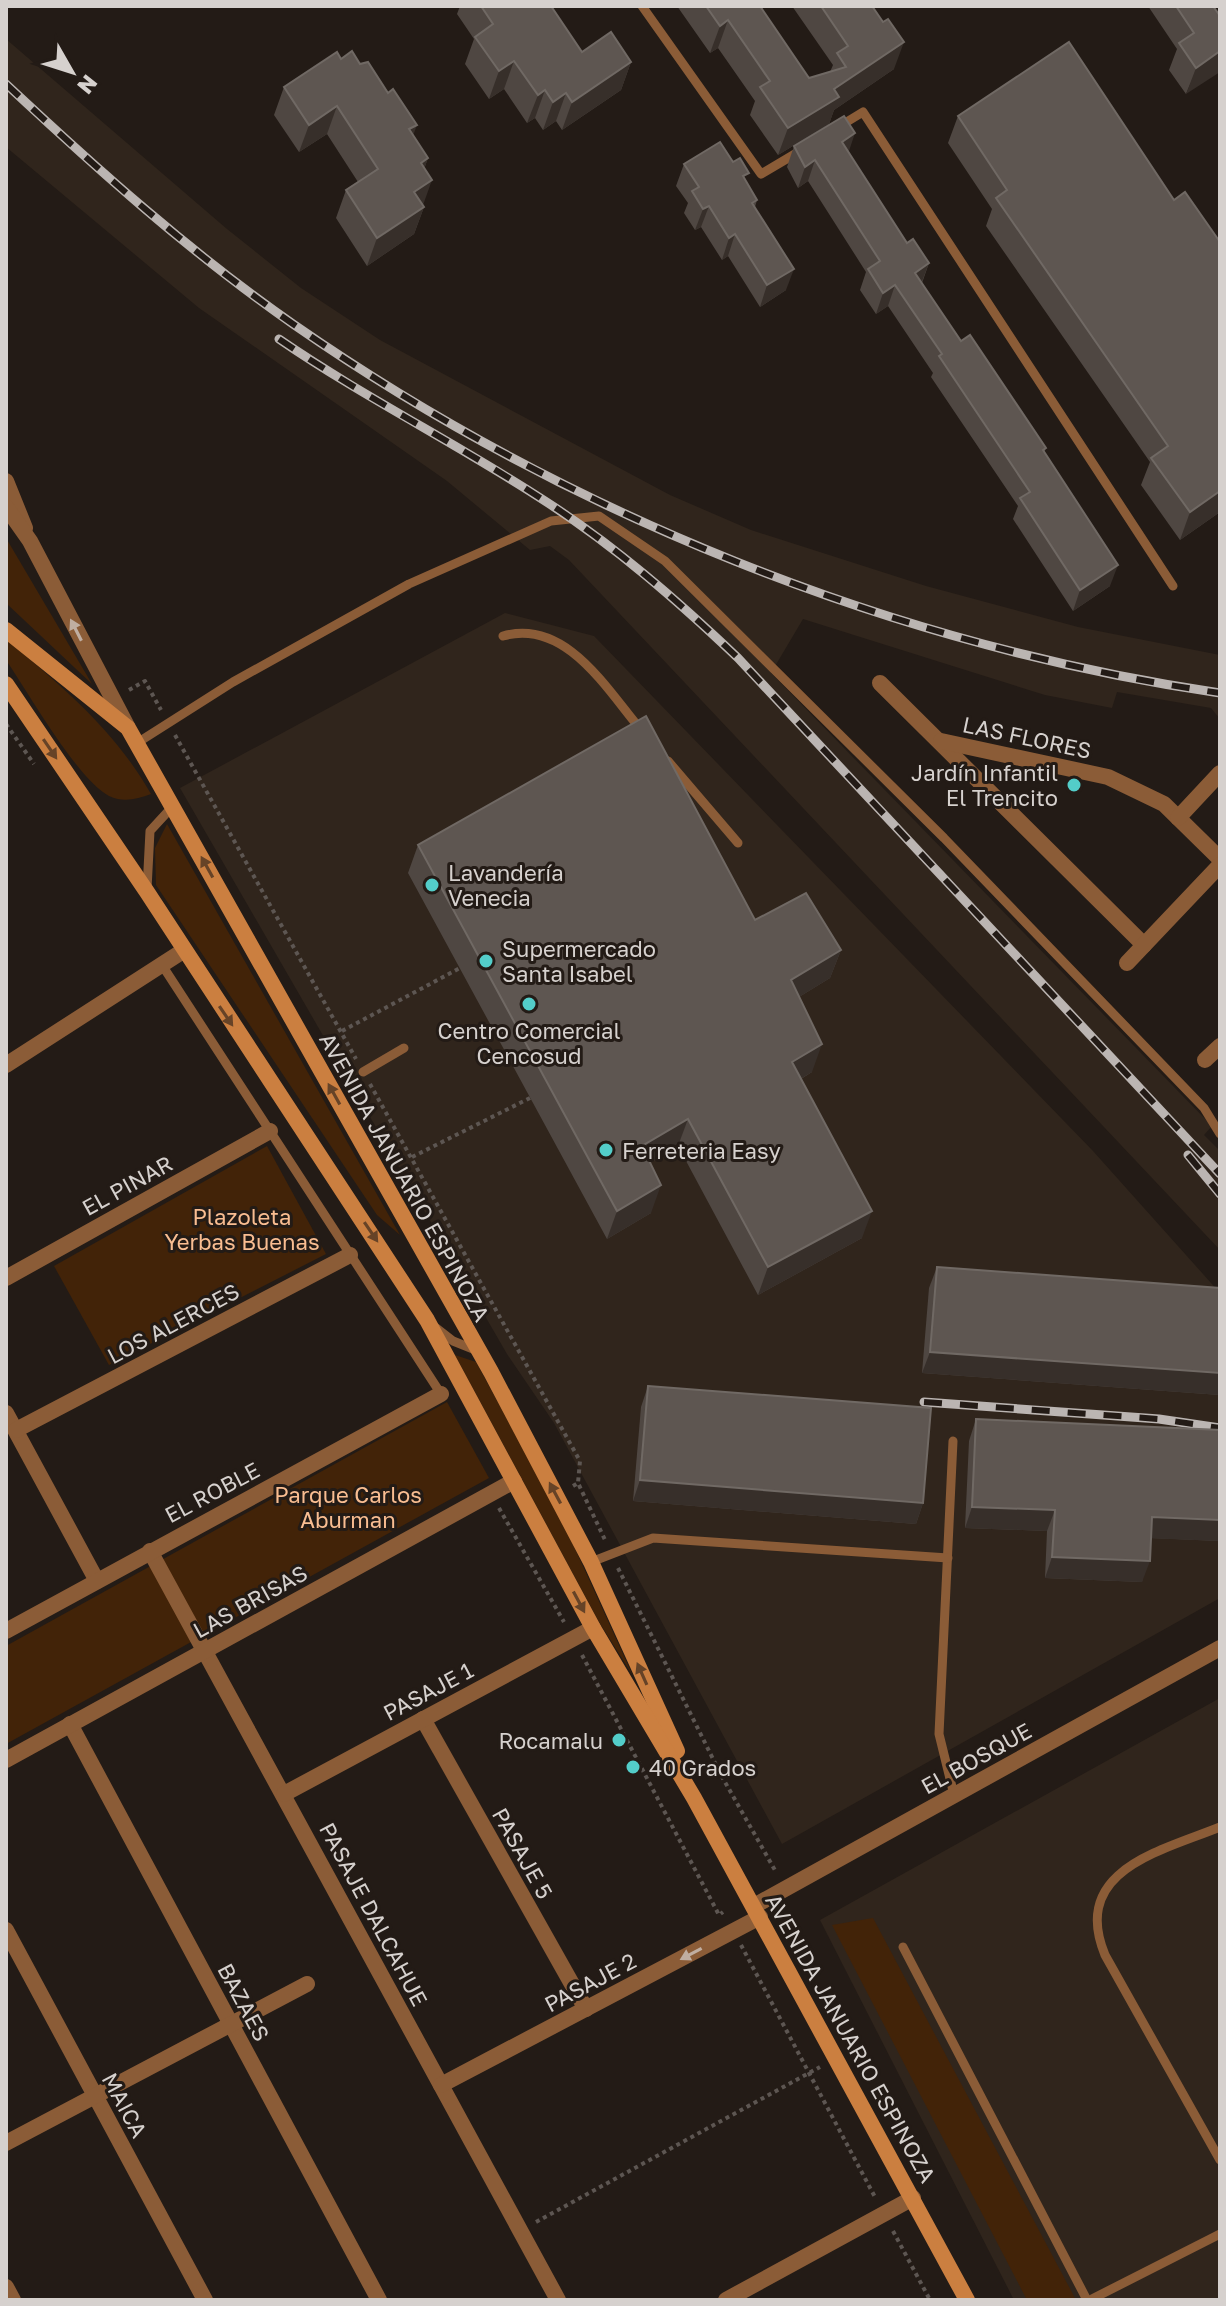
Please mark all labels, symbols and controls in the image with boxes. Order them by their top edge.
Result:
north arrow [32,32,112,112]
text: N [72,70,104,100]
one-way arrow [69,618,82,641]
street label: LAS FLORES [960,710,1094,764]
one-way arrow [42,738,57,759]
place label: Jardín Infantil El Trencito [911,759,1058,811]
marker: Jardín Infantil El Trencito [1065,776,1083,794]
one-way arrow [200,856,214,878]
place label: Lavandería Venecia [448,859,564,911]
marker: Lavandería Venecia [423,876,441,894]
place label: Supermercado Santa Isabel [502,935,656,987]
marker: Supermercado Santa Isabel [477,952,495,970]
marker: Centro Comercial Cencosud [520,995,538,1013]
one-way arrow [218,1006,233,1027]
place label: Centro Comercial Cencosud [438,1017,621,1069]
street label: AVENIDA JANUARIO ESPINOZA [314,1028,496,1326]
one-way arrow [327,1083,341,1105]
place label: Ferreteria Easy [622,1137,781,1164]
marker: Ferreteria Easy [597,1141,615,1159]
street label: EL PINAR [77,1149,177,1221]
park label: Plazoleta Yerbas Buenas [164,1203,320,1255]
one-way arrow [363,1222,378,1243]
street label: LOS ALERCES [102,1277,244,1369]
street label: EL ROBLE [160,1456,264,1528]
park label: Parque Carlos Aburman [274,1481,422,1533]
one-way arrow [549,1482,563,1504]
street label: LAS BRISAS [188,1559,312,1643]
one-way arrow [572,1591,585,1614]
street label: PASAJE 1 [378,1656,478,1726]
one-way arrow [635,1662,649,1686]
street label: EL BOSQUE [916,1717,1036,1799]
place label: Rocamalu [498,1727,603,1754]
marker: Rocamalu [610,1731,628,1749]
place label: 40 Grados [649,1754,756,1781]
marker: 40 Grados [624,1758,642,1776]
street label: PASAJE 5 [487,1803,559,1903]
street label: PASAJE DALCAHUE [314,1818,434,2010]
street label: AVENIDA JANUARIO ESPINOZA [760,1889,942,2187]
one-way arrow [680,1946,702,1960]
street label: PASAJE 2 [540,1947,640,2017]
street label: BAZAES [212,1958,276,2046]
street label: MAICA [97,2068,153,2142]

